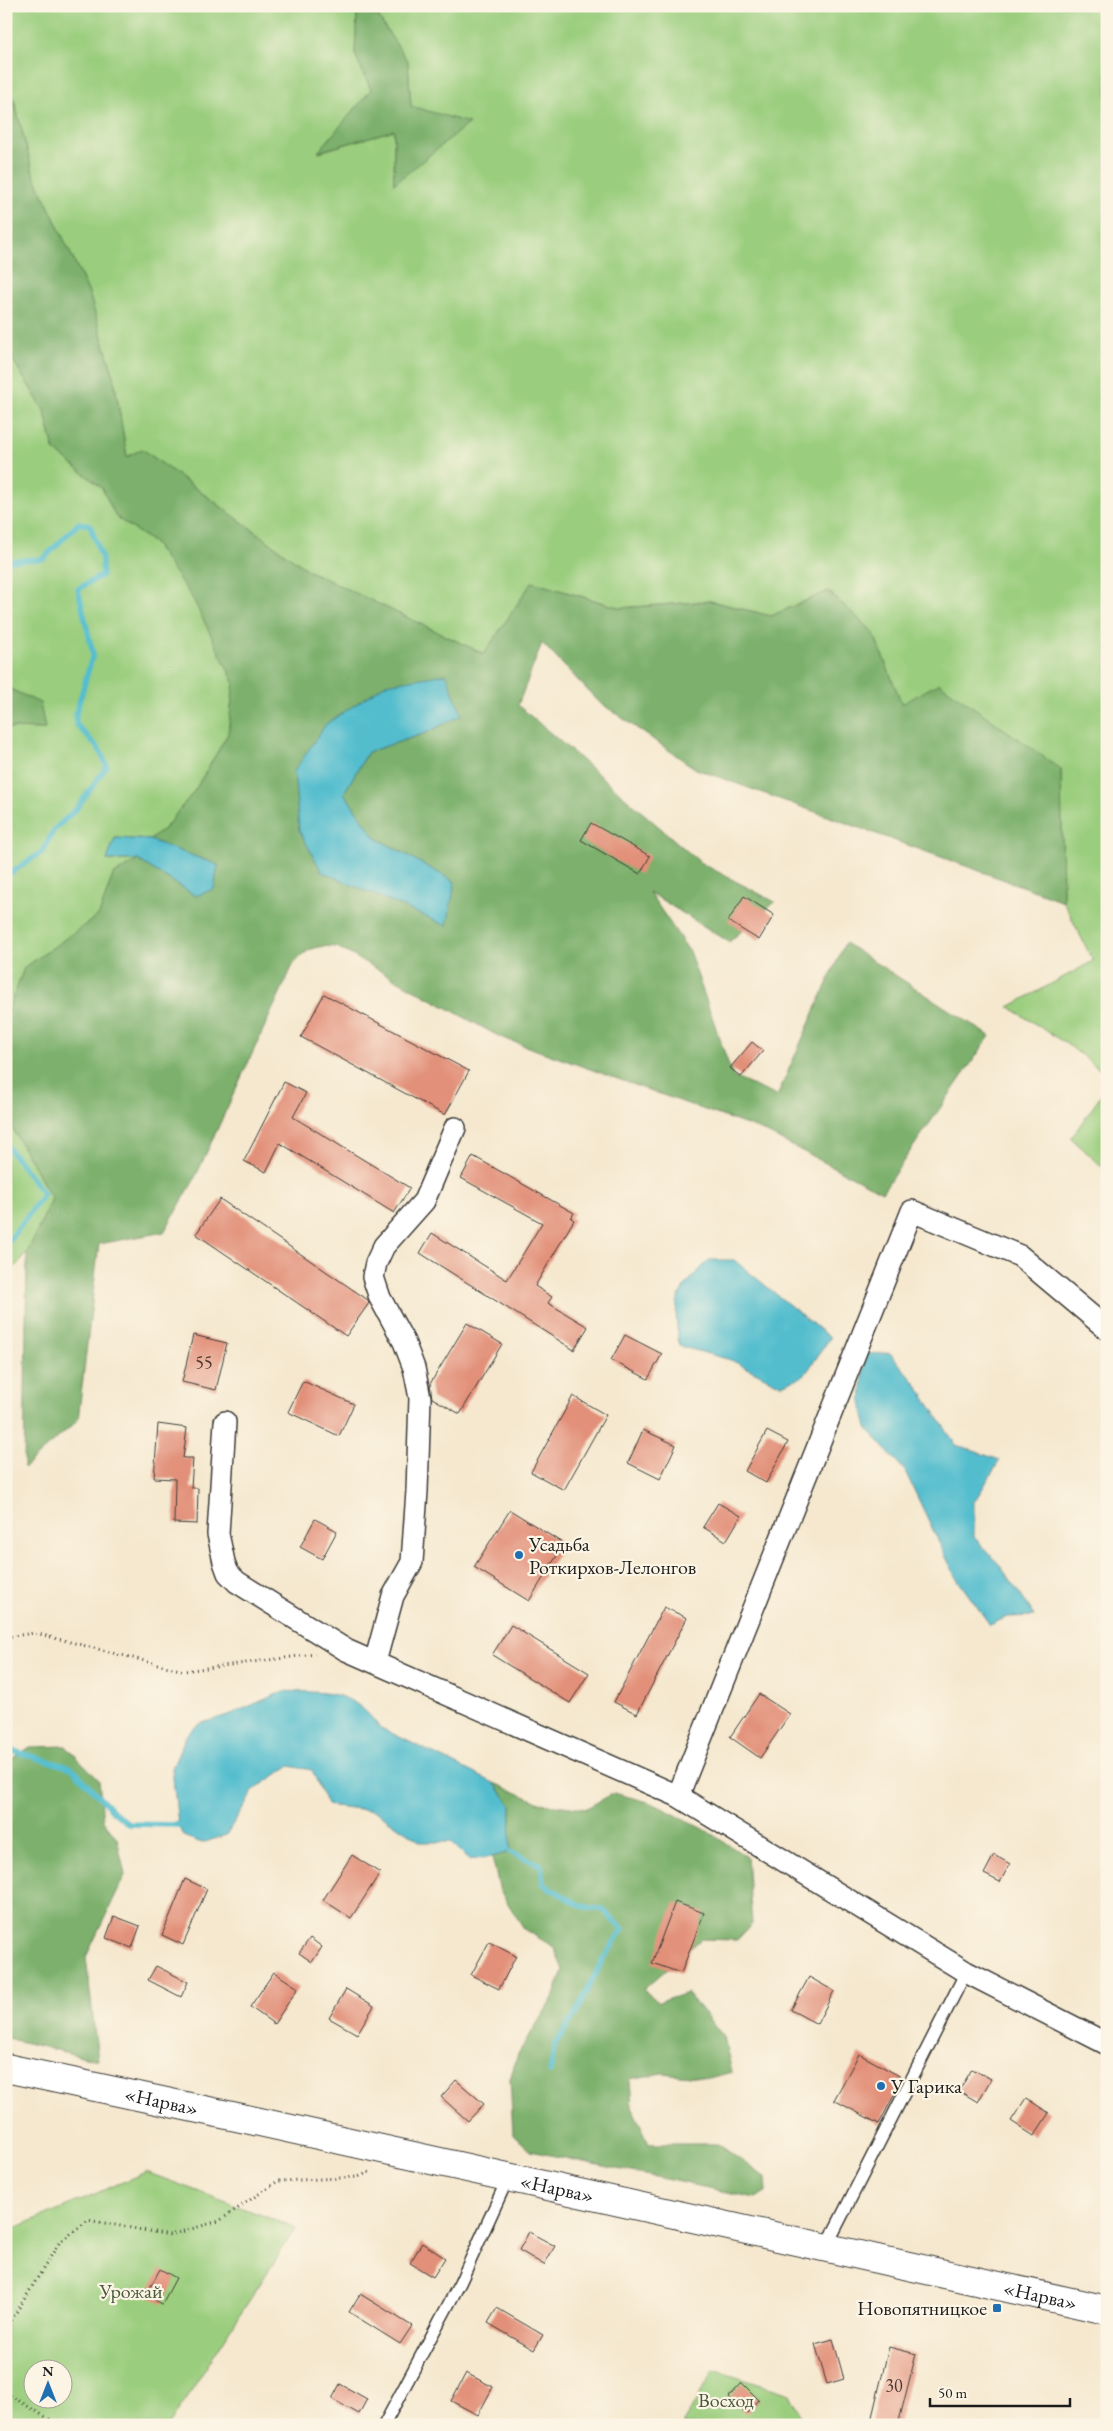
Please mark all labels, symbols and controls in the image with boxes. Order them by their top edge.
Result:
house number: 55 [195,1351,213,1374]
place label: Усадьба Роткирхов-Лелонгов [528,1531,696,1580]
marker: Усадьба Роткирхов-Лелонгов [513,1549,525,1561]
place label: У Гарика [890,2073,962,2099]
marker: У Гарика [875,2080,887,2092]
street label: «Нарва» [122,2081,201,2122]
street label: «Нарва» [518,2167,596,2209]
street label: «Нарва» [1001,2274,1080,2316]
park label: Урожай [99,2278,163,2304]
place label: Новопятницкое [857,2295,987,2321]
marker: Новопятницкое [991,2302,1003,2314]
north arrow [22,2358,72,2408]
text: N [42,2362,54,2380]
house number: 30 [885,2374,903,2397]
scale bar [930,2376,1070,2408]
text: 50 m [938,2383,967,2402]
park label: Восход [698,2387,754,2413]

